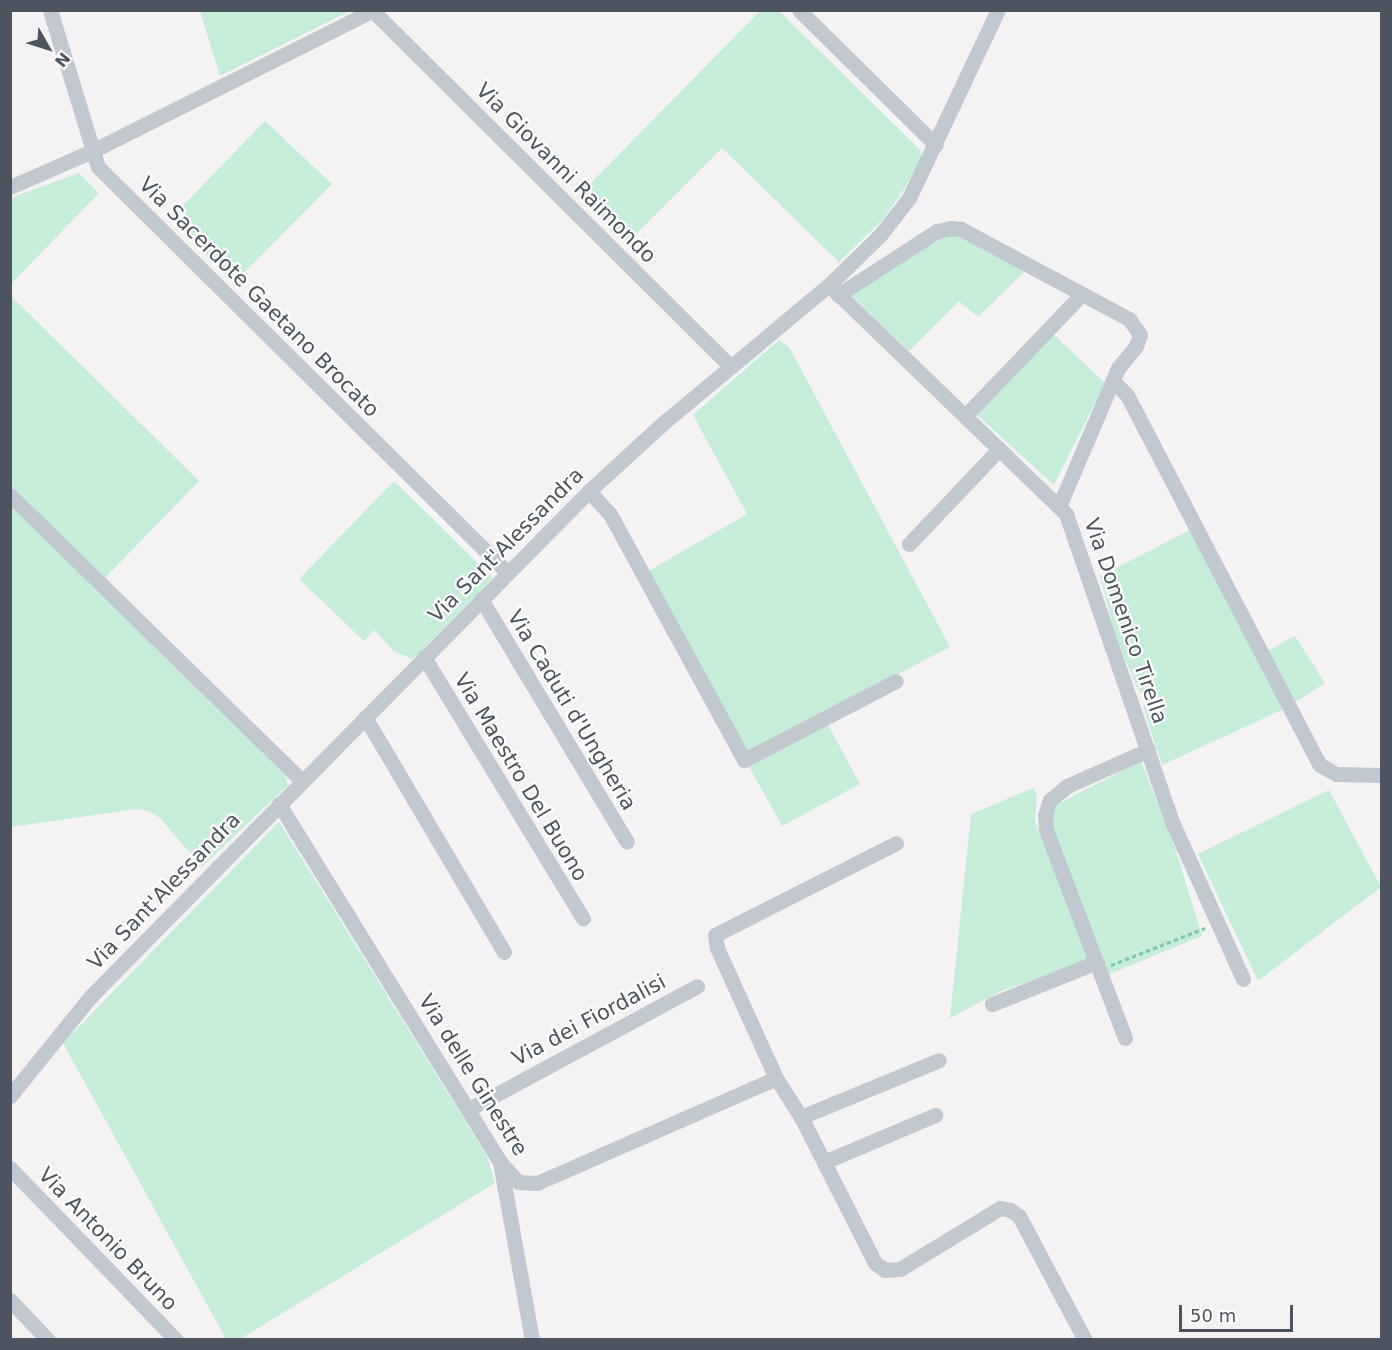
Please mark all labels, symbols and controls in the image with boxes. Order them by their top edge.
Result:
north arrow [18,18,78,78]
text: N [51,48,74,71]
street label: Via Giovanni Raimondo [471,78,661,268]
street label: Via Sacerdote Gaetano Brocato [134,172,384,422]
street label: Via Sant'Alessandra [423,462,589,628]
street label: Via Domenico Tirella [1079,515,1173,727]
street label: Via Caduti d'Ungheria [502,605,642,815]
street label: Via Maestro Del Buono [449,668,593,886]
street label: Via Sant'Alessandra [82,807,246,975]
street label: Via dei Fiordalisi [508,969,670,1071]
street label: Via delle Ginestre [413,990,533,1160]
street label: Via Antonio Bruno [33,1162,183,1316]
scale bar [1182,1293,1296,1331]
text: 50 m [1190,1305,1236,1326]

